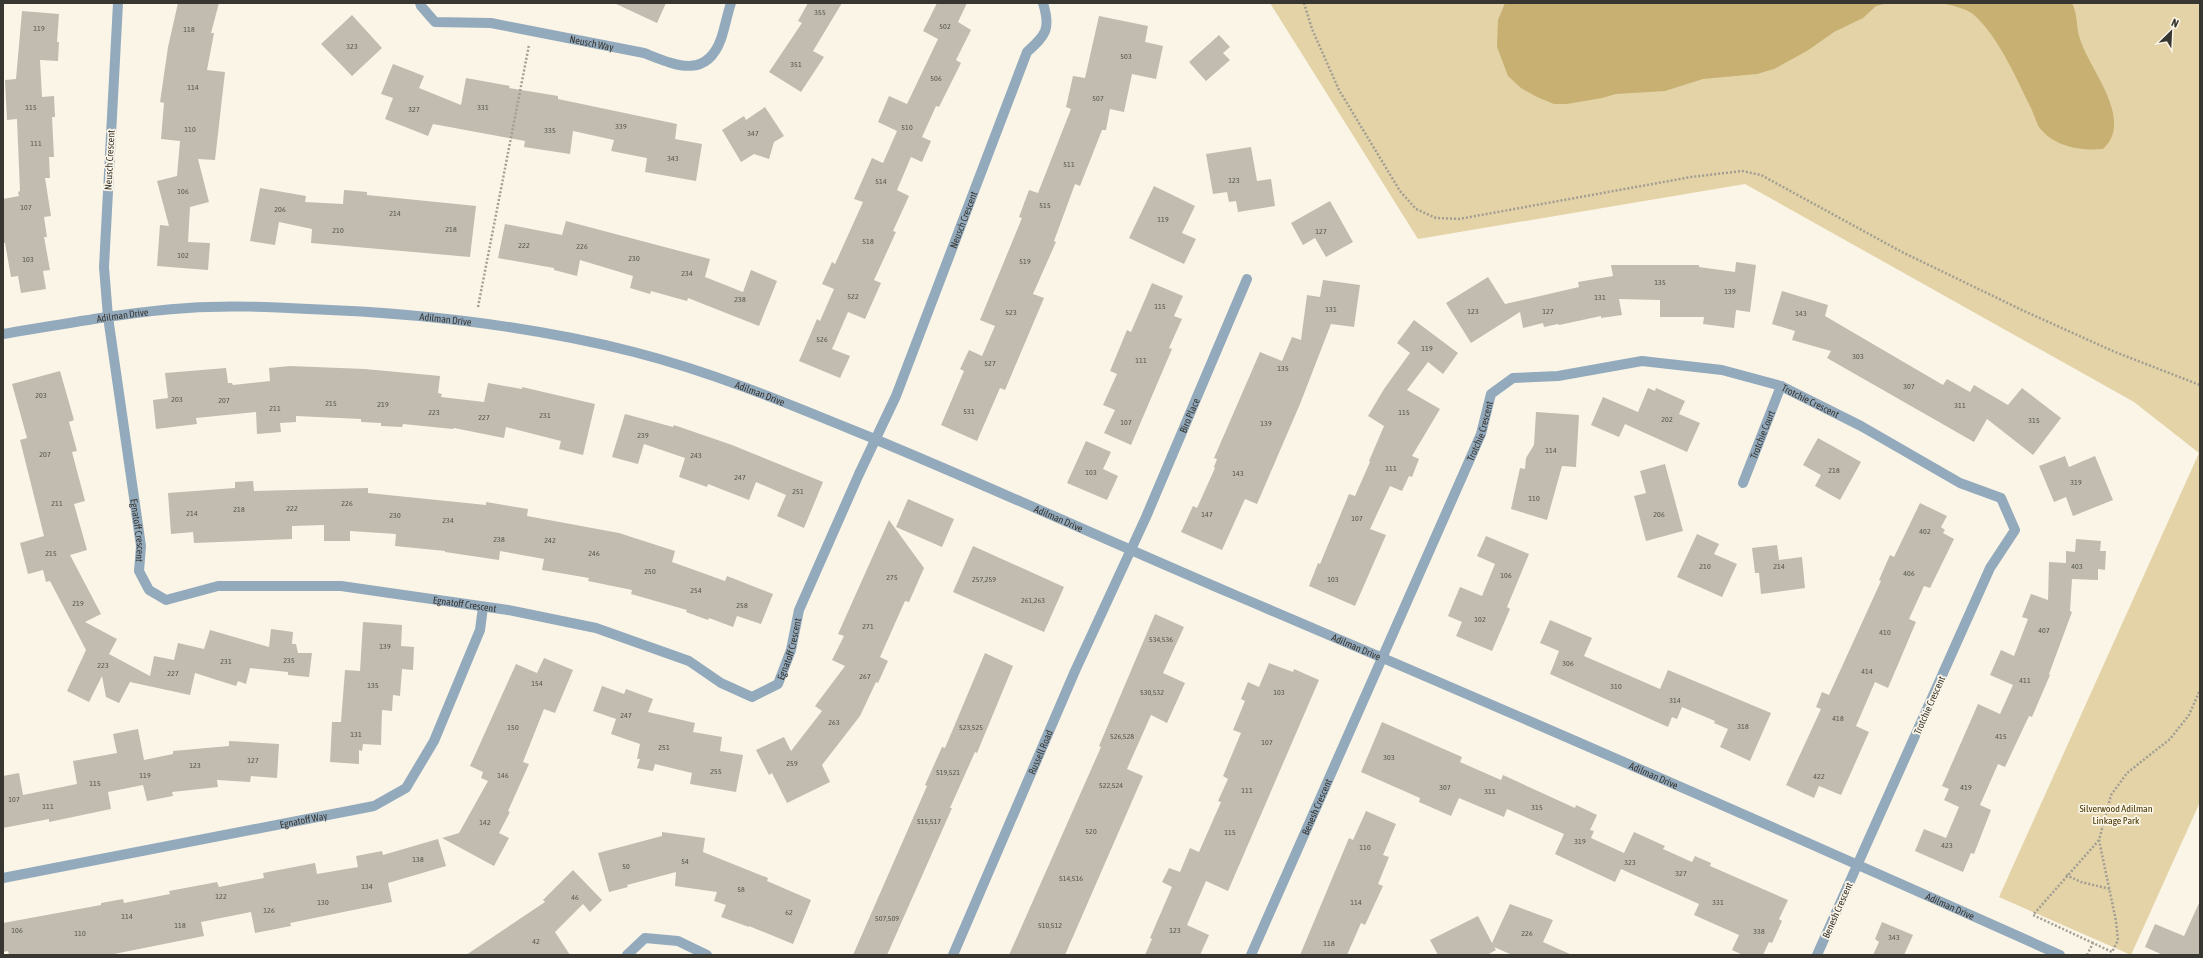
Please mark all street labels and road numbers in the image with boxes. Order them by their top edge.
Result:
street label: Neusch Way [569,34,614,53]
street label: Neusch Crescent [102,130,117,190]
street label: Neusch Crescent [948,190,980,250]
street label: Adilman Drive [96,307,149,324]
street label: Adilman Drive [419,311,473,328]
street label: Adilman Drive [734,379,787,408]
street label: Trotchie Crescent [1780,382,1841,420]
street label: Biro Place [1177,396,1202,435]
street label: Trotchie Crescent [1465,400,1495,463]
street label: Trotchie Court [1748,409,1777,460]
street label: Egnatoff Crescent [128,498,146,563]
street label: Adilman Drive [1032,503,1085,534]
street label: Egnatoff Crescent [432,594,497,614]
street label: Egnatoff Crescent [775,617,803,682]
street label: Adilman Drive [1330,632,1383,663]
street label: Trotchie Crescent [1912,674,1947,736]
street label: Russell Road [1026,728,1055,776]
street label: Adilman Drive [1627,760,1680,791]
street label: Benesh Crescent [1300,777,1334,837]
street label: Egnatoff Way [279,810,328,830]
street label: Benesh Crescent [1820,880,1855,940]
street label: Adilman Drive [1924,891,1976,922]

